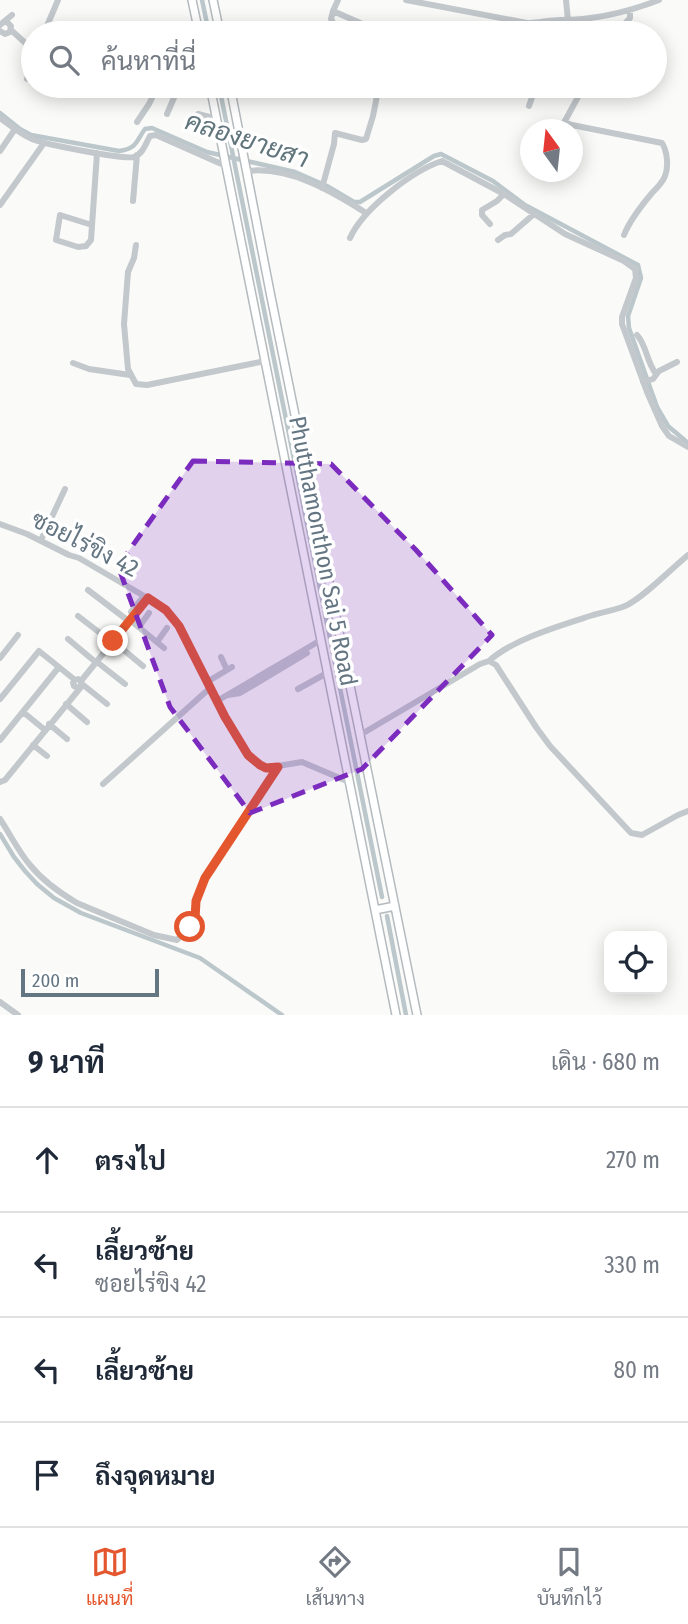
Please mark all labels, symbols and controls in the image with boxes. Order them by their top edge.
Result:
search box [21,21,667,98]
icon: search [45,41,83,79]
text: ค้นหาที่นี่ [101,46,196,77]
water label: คลองยายสา [181,106,313,174]
north arrow [520,119,583,182]
street label: Phutthamonthon Sai 5 Road [283,414,363,688]
street label: ซอยไร่ขิง 42 [27,503,144,583]
route end [97,625,128,656]
route start [174,911,205,942]
map controls [604,931,667,994]
button: locate [604,931,667,994]
scale bar [21,966,159,998]
text: 200 m [32,969,79,992]
text: 9 นาที [28,1045,105,1081]
text: เดิน · 680 m [551,1048,660,1076]
icon: ahead [28,1141,66,1179]
text: ตรงไป [95,1146,166,1177]
text: 270 m [606,1146,660,1174]
text: เลี้ยวซ้าย [95,1236,194,1267]
icon: left [28,1246,66,1284]
text: 330 m [604,1251,660,1279]
text: ซอยไร่ขิง 42 [95,1270,206,1298]
icon: left [28,1351,66,1389]
text: เลี้ยวซ้าย [95,1356,194,1387]
text: 80 m [613,1356,660,1384]
icon: arrive [28,1456,66,1494]
text: ถึงจุดหมาย [95,1461,216,1492]
tab: แผนที่ [86,1543,133,1610]
tab: เส้นทาง [306,1543,365,1610]
tab: บันทึกไว้ [537,1543,602,1610]

